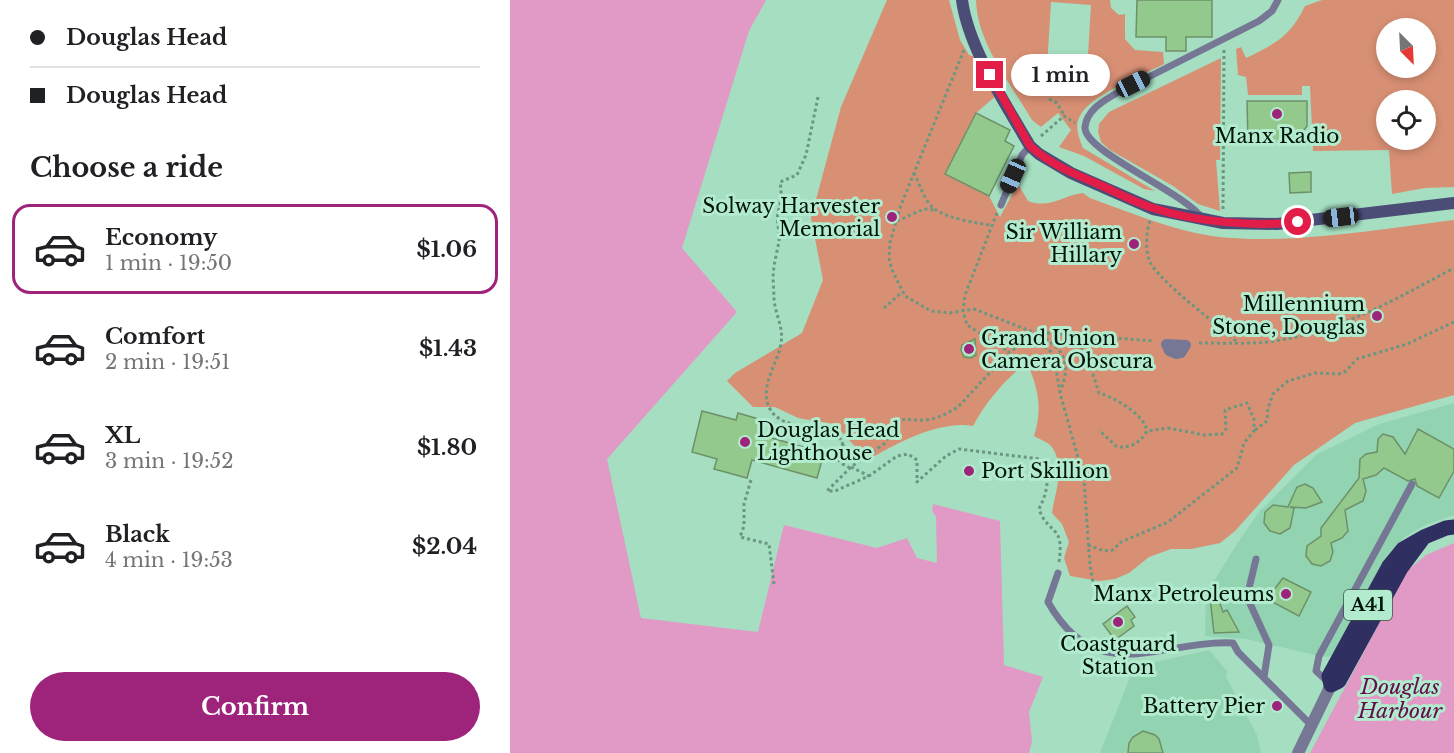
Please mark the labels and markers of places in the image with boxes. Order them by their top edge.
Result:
marker: Manx Radio [1270,107,1284,121]
place label: Manx Radio [1215,124,1339,148]
place label: Solway Harvester Memorial [702,194,880,241]
marker: Solway Harvester Memorial [885,210,899,224]
place label: Sir William Hillary [1006,220,1123,267]
marker: Sir William Hillary [1127,237,1141,251]
place label: Millennium Stone, Douglas [1212,292,1366,339]
marker: Millennium Stone, Douglas [1370,309,1384,323]
place label: Grand Union Camera Obscura [981,326,1154,373]
marker: Grand Union Camera Obscura [962,342,976,356]
place label: Douglas Head Lighthouse [757,418,900,465]
marker: Douglas Head Lighthouse [738,435,752,449]
place label: Port Skillion [981,459,1109,483]
marker: Port Skillion [962,464,976,478]
place label: Manx Petroleums [1093,582,1274,606]
marker: Manx Petroleums [1279,587,1293,601]
marker: Coastguard Station [1111,615,1125,629]
place label: Coastguard Station [1060,632,1176,679]
place label: Battery Pier [1143,694,1265,718]
marker: Battery Pier [1270,699,1284,713]

